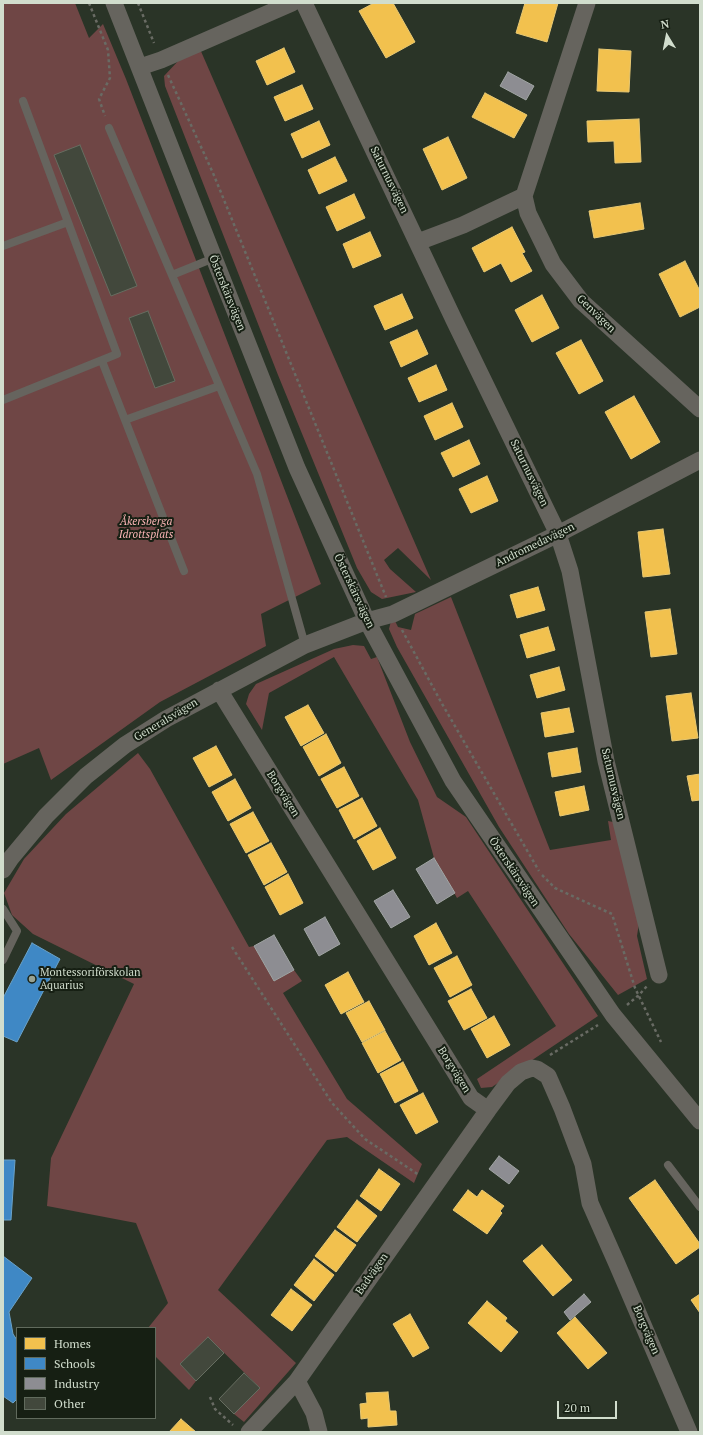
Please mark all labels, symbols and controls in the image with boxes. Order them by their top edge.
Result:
north arrow [647,16,687,56]
text: N [660,17,670,32]
street label: Saturnusvägen [367,144,411,216]
street label: Österskärsvägen [206,253,248,333]
street label: Genvägen [574,292,618,336]
street label: Saturnusvägen [507,437,551,509]
park label: Åkersberga Idrottsplats [119,515,173,541]
street label: Andromedavägen [493,520,577,570]
street label: Österskärsvägen [331,552,377,630]
street label: Generalsvägen [132,696,200,744]
street label: Saturnusvägen [598,747,628,821]
street label: Borgvägen [264,769,302,819]
street label: Österskärsvägen [486,835,542,909]
place label: Montessoriförskolan Aquarius [40,966,141,992]
marker: Montessoriförskolan Aquarius [27,974,37,984]
street label: Borgvägen [435,1045,473,1095]
street label: Badvägen [353,1251,391,1297]
street label: Borgvägen [630,1304,662,1356]
legend [16,1327,156,1419]
text: Homes [54,1336,91,1351]
text: Schools [54,1356,95,1371]
text: Industry [54,1376,99,1391]
scale bar [559,1393,619,1419]
text: Other [54,1396,85,1411]
text: 20 m [564,1400,590,1415]

